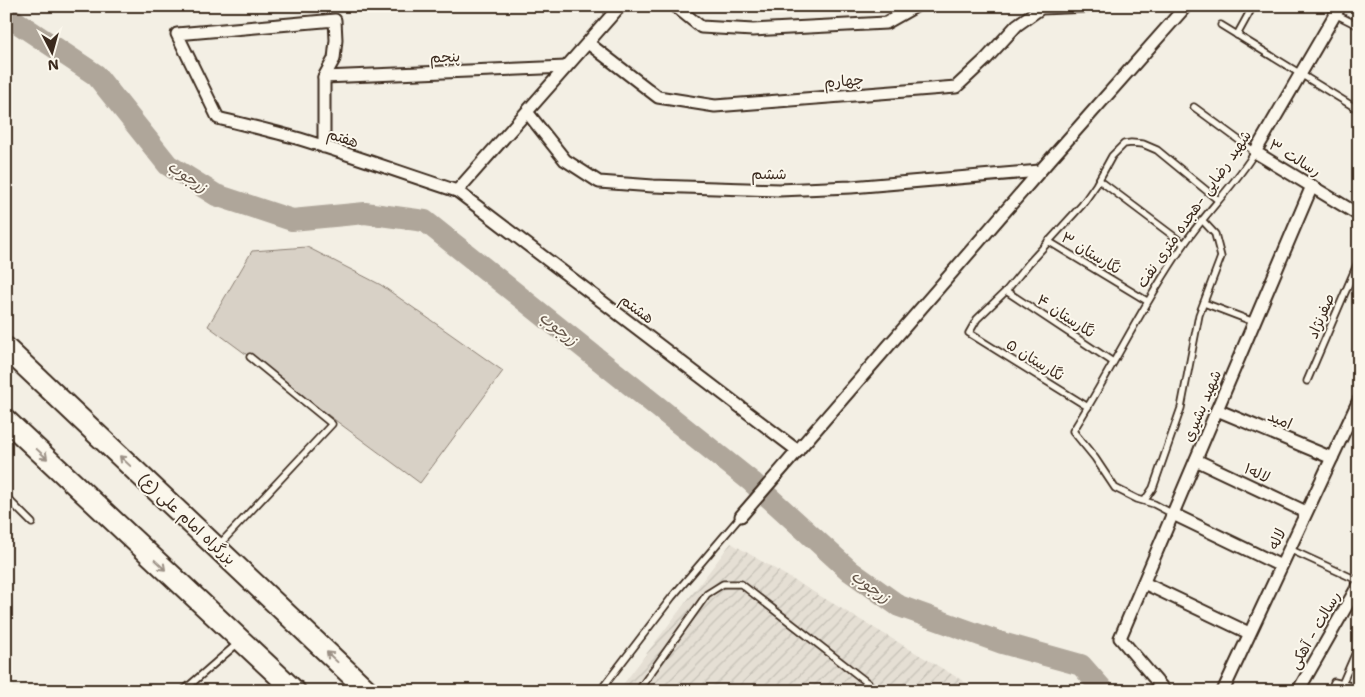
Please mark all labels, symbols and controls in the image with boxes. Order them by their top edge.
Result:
north arrow [28,28,78,78]
street label: پنجم [430,46,461,70]
text: N [47,55,60,74]
street label: چهارم [824,70,865,93]
street label: هفتم [324,124,361,154]
street label: شهید رضایی -هجده متری نفت [1132,126,1256,292]
street label: رسالت ۳ [1265,135,1325,181]
water label: زرجوب [164,156,212,198]
street label: ششم [751,164,787,186]
street label: نگارستان ۳ [1057,227,1125,279]
street label: هشتم [615,290,658,330]
street label: نگارستان ۴ [1033,290,1099,342]
street label: صفرنژاد [1303,290,1339,342]
water label: زرجوب [535,307,583,351]
street label: نگارستان ۵ [1002,334,1068,386]
street label: شهید بشیری [1178,367,1226,445]
street label: امید [1265,406,1295,434]
one-way arrow [35,448,48,460]
one-way arrow [119,455,132,467]
street label: لاله۱ [1241,458,1273,488]
street label: بزرگراه امام علی (ع) [133,469,240,570]
street label: لاله [1263,525,1291,553]
one-way arrow [154,559,167,571]
water label: زرجوب [847,565,895,608]
street label: رسالت - آهکی [1285,587,1345,673]
one-way arrow [326,651,339,663]

